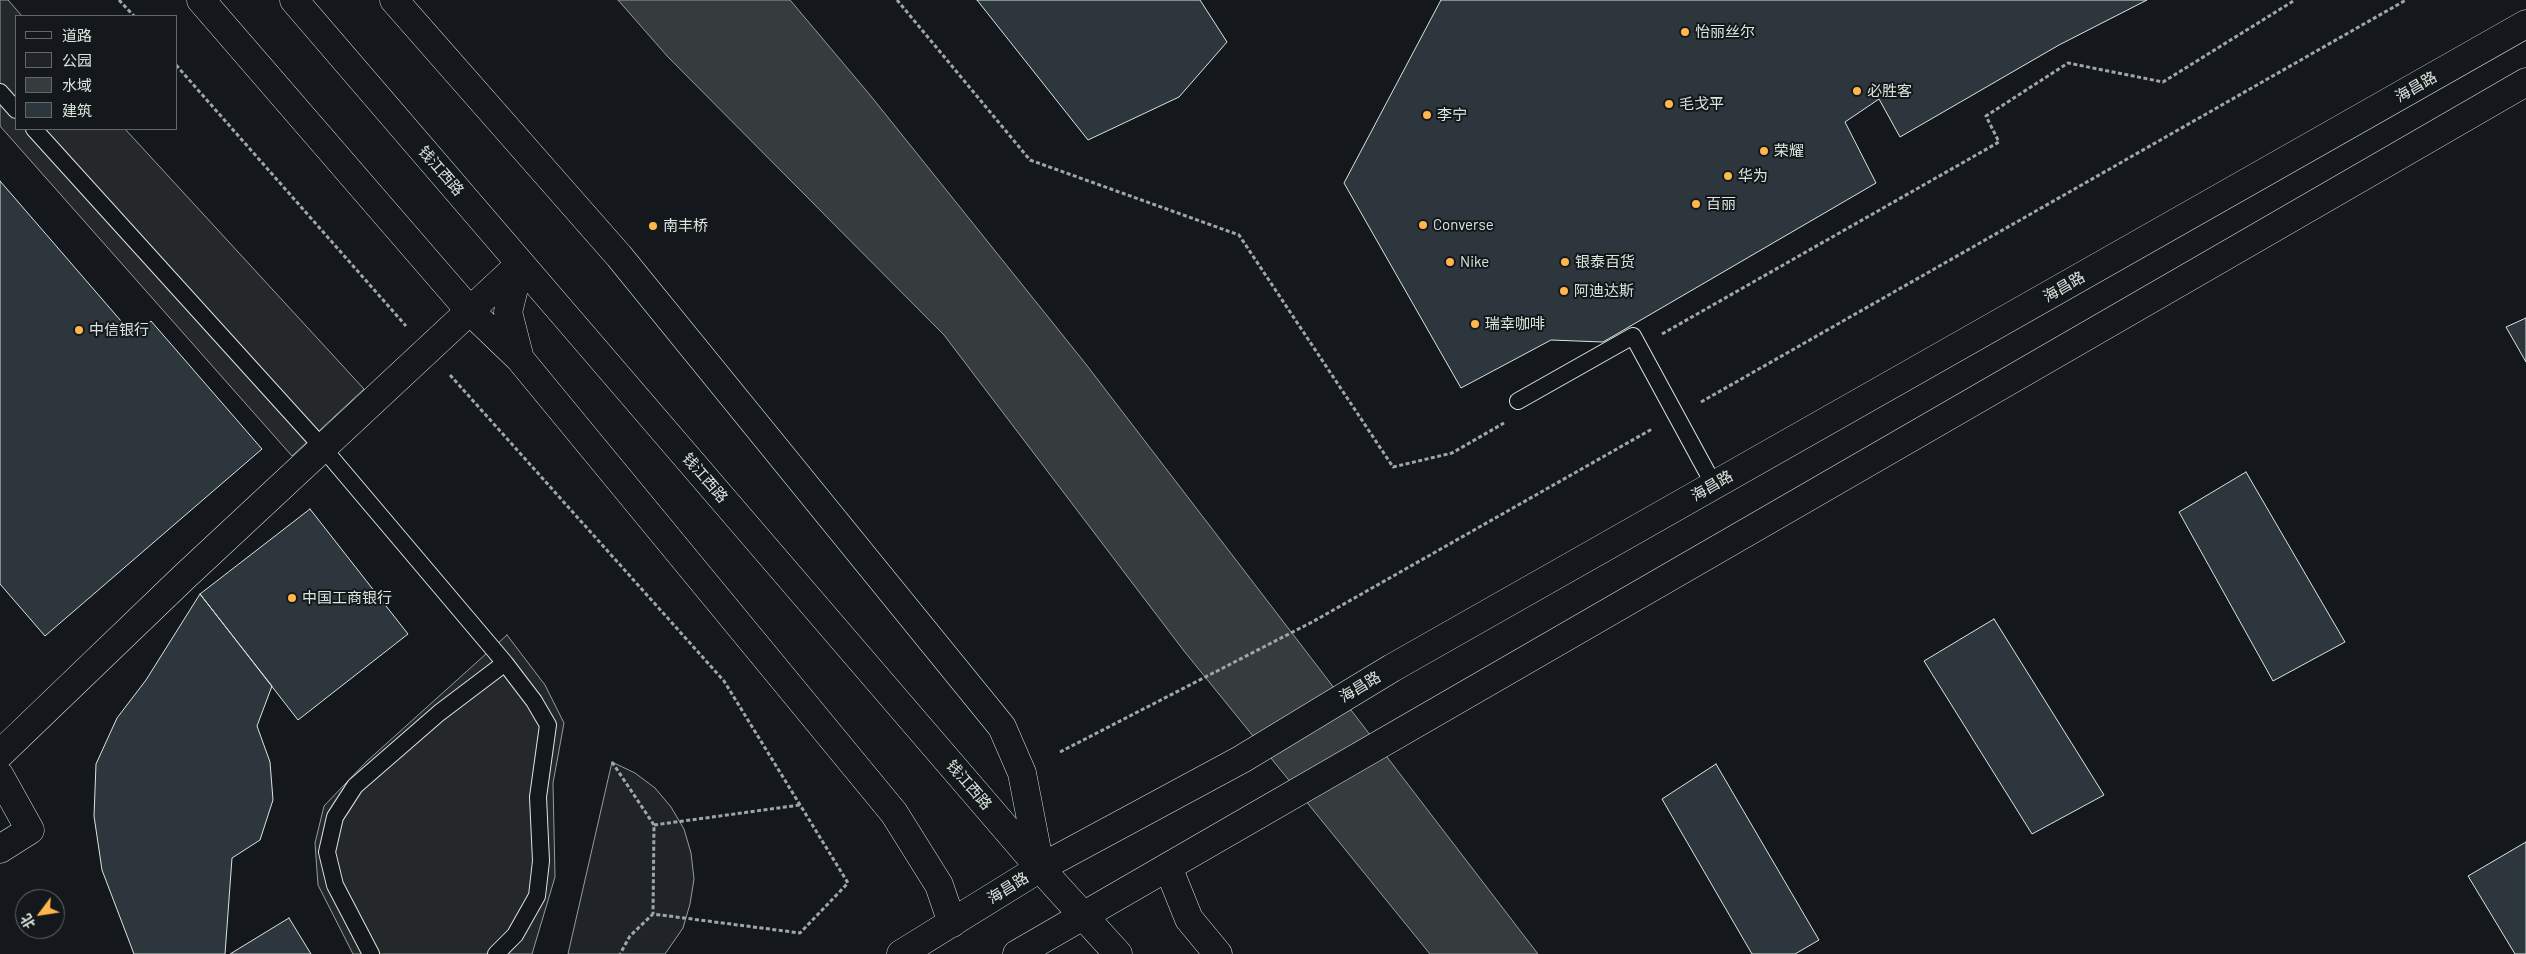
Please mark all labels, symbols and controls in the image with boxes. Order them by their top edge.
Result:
legend [15,15,178,130]
place label: 怡丽丝尔 [1695,23,1755,41]
text: 道路 [62,26,92,44]
marker: 怡丽丝尔 [1679,26,1691,38]
text: 公园 [62,51,92,69]
street label: 海昌路 [2392,68,2440,106]
text: 水域 [62,76,92,94]
place label: 必胜客 [1867,82,1912,100]
marker: 必胜客 [1851,85,1863,97]
place label: 毛戈平 [1679,95,1724,113]
marker: 毛戈平 [1663,98,1675,110]
text: 建筑 [62,101,92,119]
place label: 李宁 [1437,106,1467,124]
marker: 李宁 [1421,109,1433,121]
street label: 钱江西路 [415,142,467,200]
place label: 荣耀 [1774,142,1804,160]
marker: 荣耀 [1758,145,1770,157]
place label: 华为 [1738,167,1768,185]
marker: 华为 [1722,170,1734,182]
place label: 百丽 [1706,195,1736,213]
marker: 百丽 [1690,198,1702,210]
place label: Converse [1433,216,1494,234]
place label: 南丰桥 [663,217,708,235]
marker: Converse [1417,219,1429,231]
marker: 南丰桥 [647,220,659,232]
place label: Nike [1460,253,1489,271]
place label: 银泰百货 [1575,253,1635,271]
marker: Nike [1444,256,1456,268]
marker: 银泰百货 [1559,256,1571,268]
street label: 海昌路 [2040,268,2088,306]
place label: 阿迪达斯 [1574,282,1634,300]
marker: 阿迪达斯 [1558,285,1570,297]
place label: 瑞幸咖啡 [1485,315,1545,333]
marker: 瑞幸咖啡 [1469,318,1481,330]
place label: 中信银行 [89,321,149,339]
marker: 中信银行 [73,324,85,336]
street label: 钱江西路 [679,449,731,507]
street label: 海昌路 [1688,467,1736,505]
place label: 中国工商银行 [302,589,392,607]
marker: 中国工商银行 [286,592,298,604]
street label: 海昌路 [1336,668,1384,706]
street label: 钱江西路 [943,756,995,814]
street label: 海昌路 [984,868,1032,908]
north arrow [15,889,65,939]
text: 北 [17,911,38,932]

